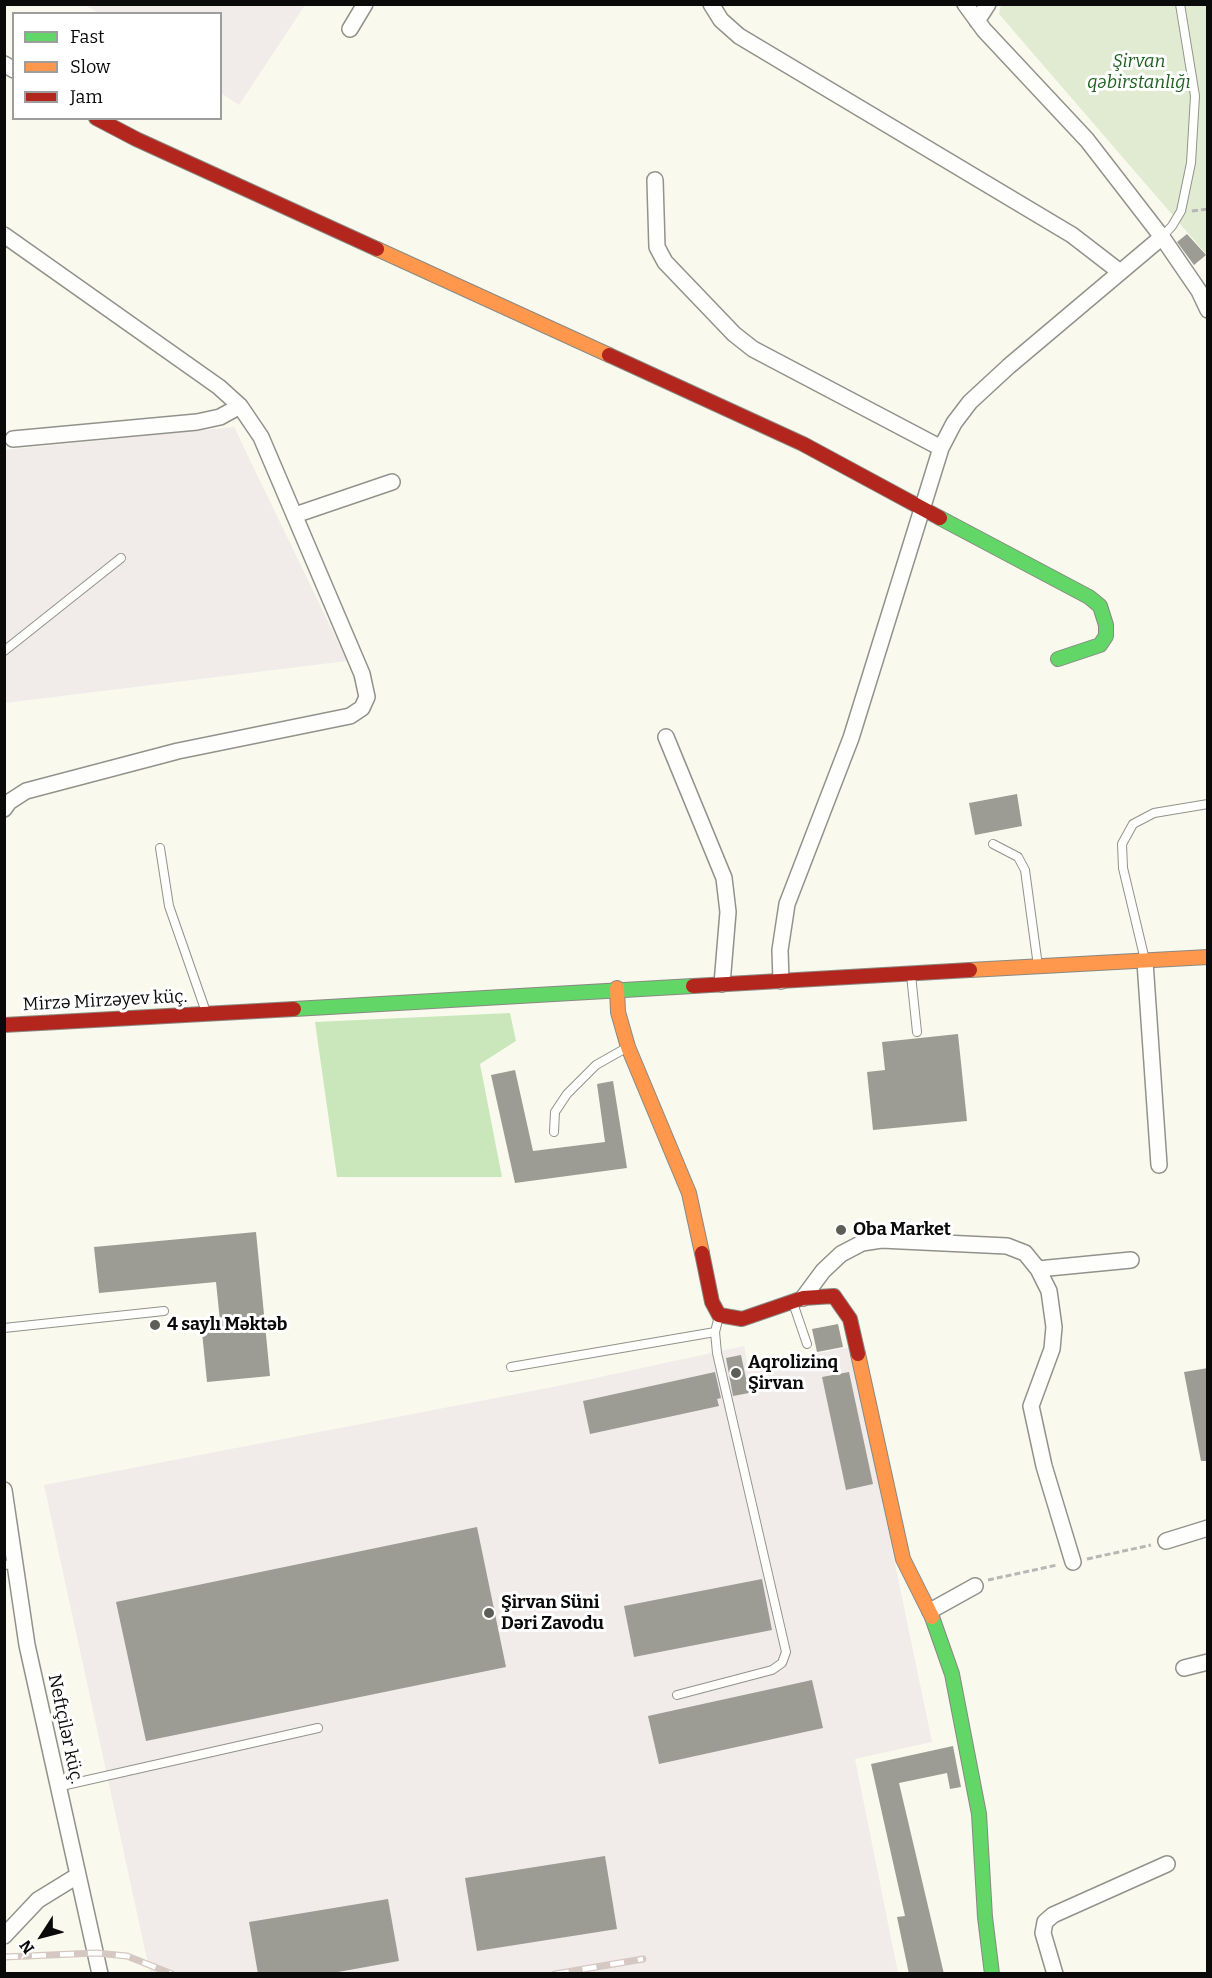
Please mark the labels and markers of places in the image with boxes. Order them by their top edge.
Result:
place label: Oba Market [853,1219,951,1241]
marker: Oba Market [834,1223,848,1237]
place label: 4 saylı Məktəb [167,1314,287,1336]
marker: 4 saylı Məktəb [148,1318,162,1332]
place label: Aqrolizinq Şirvan [748,1352,838,1394]
marker: Aqrolizinq Şirvan [729,1366,743,1380]
place label: Şirvan Süni Dəri Zavodu [501,1592,604,1634]
marker: Şirvan Süni Dəri Zavodu [482,1606,496,1620]

